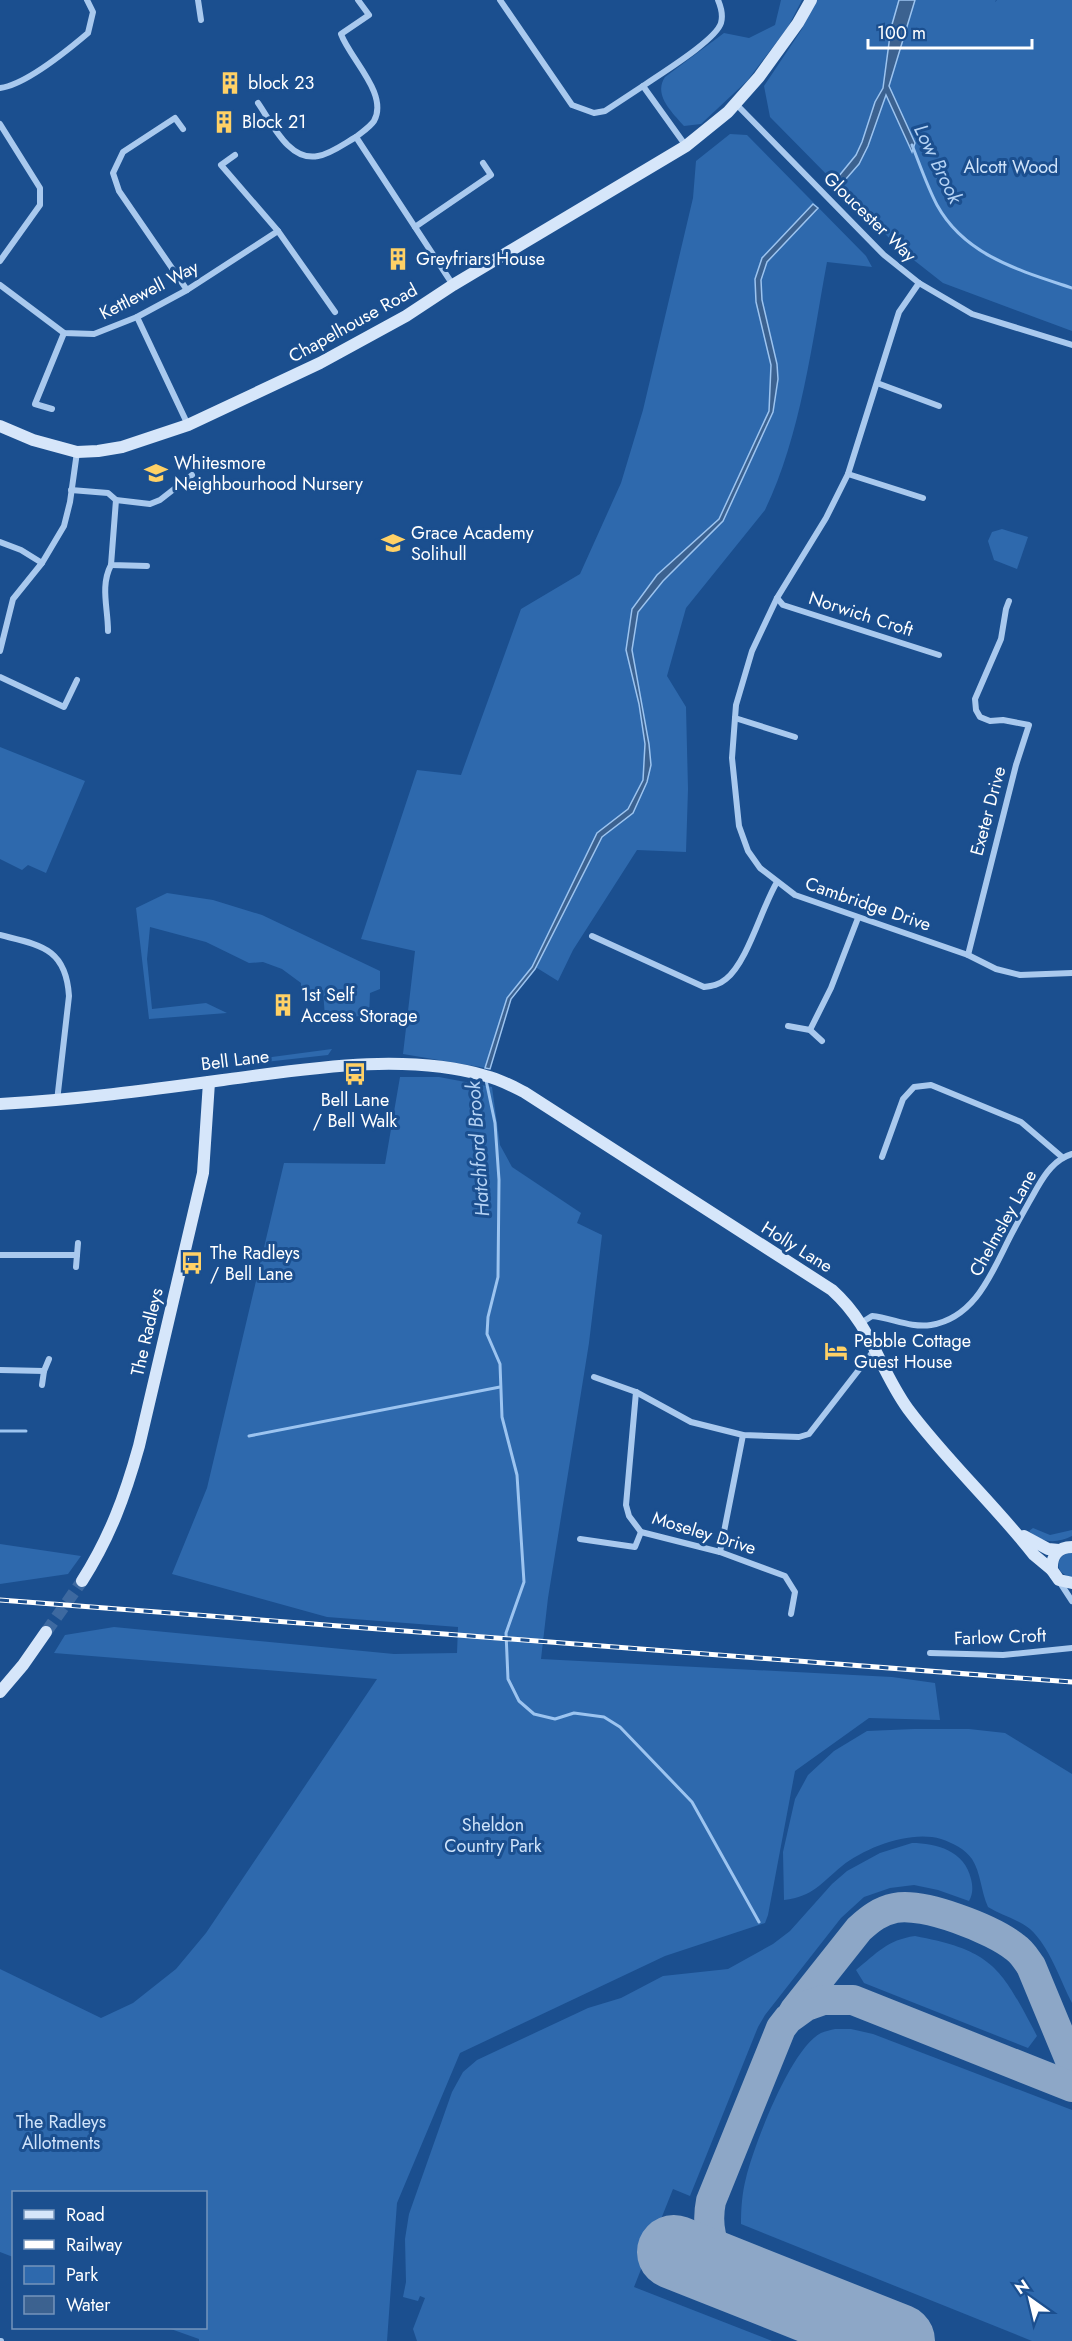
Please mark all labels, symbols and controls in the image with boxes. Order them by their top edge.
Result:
scale bar [868,12,1032,50]
text: 100 m [877,20,926,46]
building icon: block 23 [217,70,243,96]
place label: block 23 [248,70,314,96]
building icon: Block 21 [211,109,237,135]
place label: Block 21 [242,109,306,135]
water label: Low Brook [906,119,970,210]
park label: Alcott Wood [964,154,1058,180]
street label: Gloucester Way [818,166,922,268]
building icon: Greyfriars House [385,246,411,272]
place label: Greyfriars House [416,246,545,272]
street label: Kettlewell Way [95,254,203,326]
street label: Chapelhouse Road [284,277,422,369]
place label: Whitesmore Neighbourhood Nursery [174,450,363,497]
school or university icon: Whitesmore Neighbourhood Nursery [143,460,169,486]
place label: Grace Academy Solihull [411,520,534,567]
school or university icon: Grace Academy Solihull [380,530,406,556]
street label: Norwich Croft [805,585,917,643]
street label: Exeter Drive [964,763,1012,859]
street label: Cambridge Drive [802,870,934,938]
place label: 1st Self Access Storage [301,982,418,1029]
building icon: 1st Self Access Storage [270,992,296,1018]
street label: Bell Lane [199,1043,271,1077]
bus stop icon: Bell Lane / Bell Walk [342,1061,368,1087]
water label: Hatchford Brook [459,1079,497,1218]
place label: Bell Lane / Bell Walk [313,1087,397,1134]
street label: Chelmsley Lane [963,1165,1043,1281]
street label: Holly Lane [756,1215,838,1279]
place label: The Radleys / Bell Lane [210,1240,300,1287]
bus stop icon: The Radleys / Bell Lane [179,1250,205,1276]
street label: The Radleys [124,1285,170,1379]
place label: Pebble Cottage Guest House [854,1328,971,1375]
hotel icon: Pebble Cottage Guest House [823,1338,849,1364]
street label: Moseley Drive [649,1505,759,1561]
street label: Farlow Croft [953,1622,1047,1652]
park label: Sheldon Country Park [444,1812,542,1859]
park label: The Radleys Allotments [16,2109,106,2156]
legend [12,2191,207,2329]
text: Road [66,2202,105,2228]
text: Railway [66,2232,122,2258]
text: Park [66,2262,98,2288]
north arrow [1000,2269,1060,2329]
text: N [1010,2274,1034,2300]
text: Water [66,2292,111,2318]

